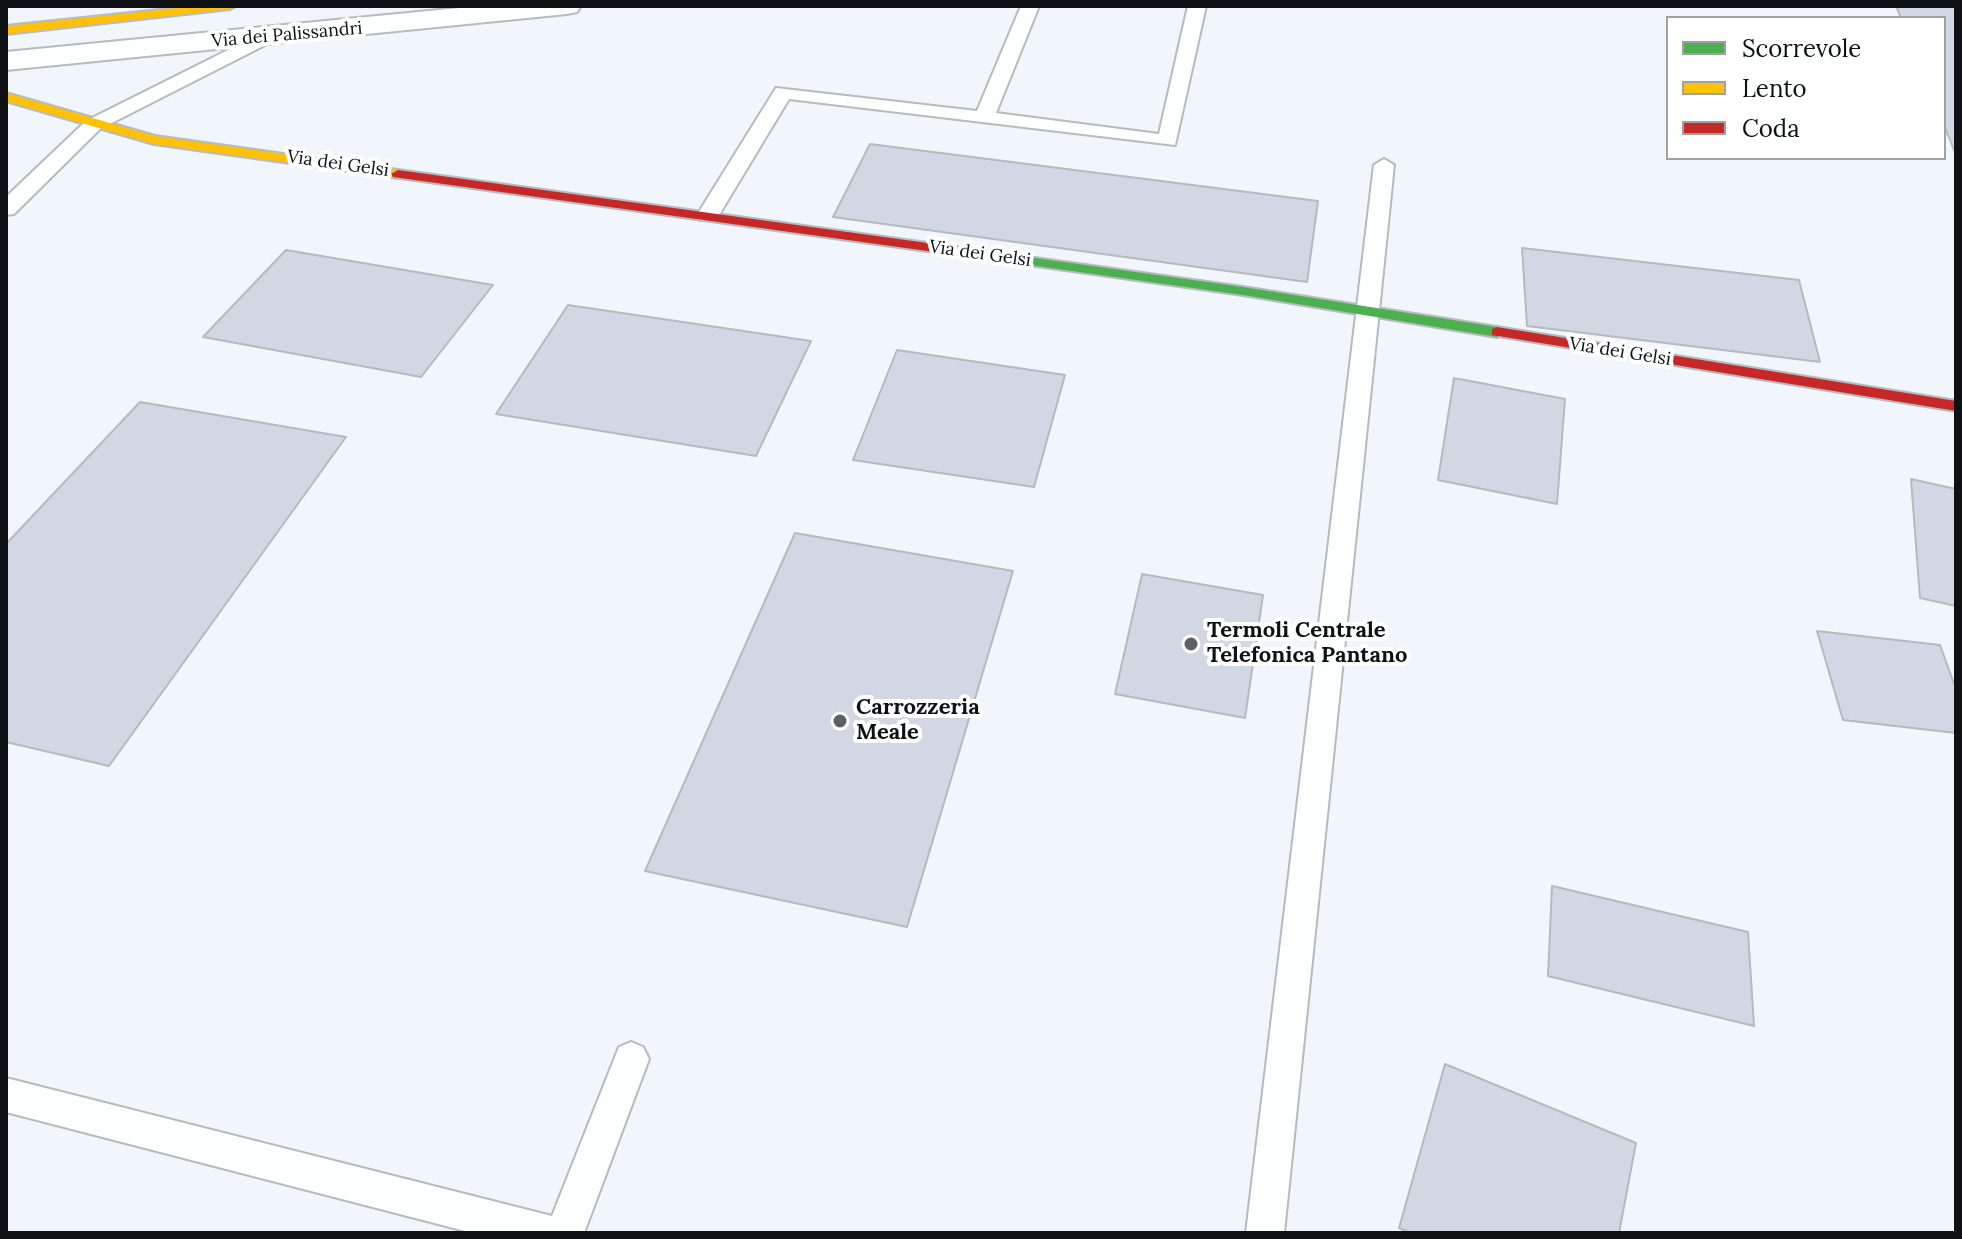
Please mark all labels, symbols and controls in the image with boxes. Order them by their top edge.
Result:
legend [1666,16,1946,160]
street label: Via dei Palissandri [211,18,363,52]
text: Scorrevole [1742,33,1861,64]
text: Lento [1742,73,1807,104]
text: Coda [1742,113,1800,144]
street label: Via dei Gelsi [286,146,390,182]
street label: Via dei Gelsi [928,236,1032,272]
street label: Via dei Gelsi [1568,333,1672,371]
place label: Termoli Centrale Telefonica Pantano [1207,618,1407,670]
marker: Termoli Centrale Telefonica Pantano [1182,635,1200,653]
place label: Carrozzeria Meale [856,695,980,746]
marker: Carrozzeria Meale [831,712,849,730]

